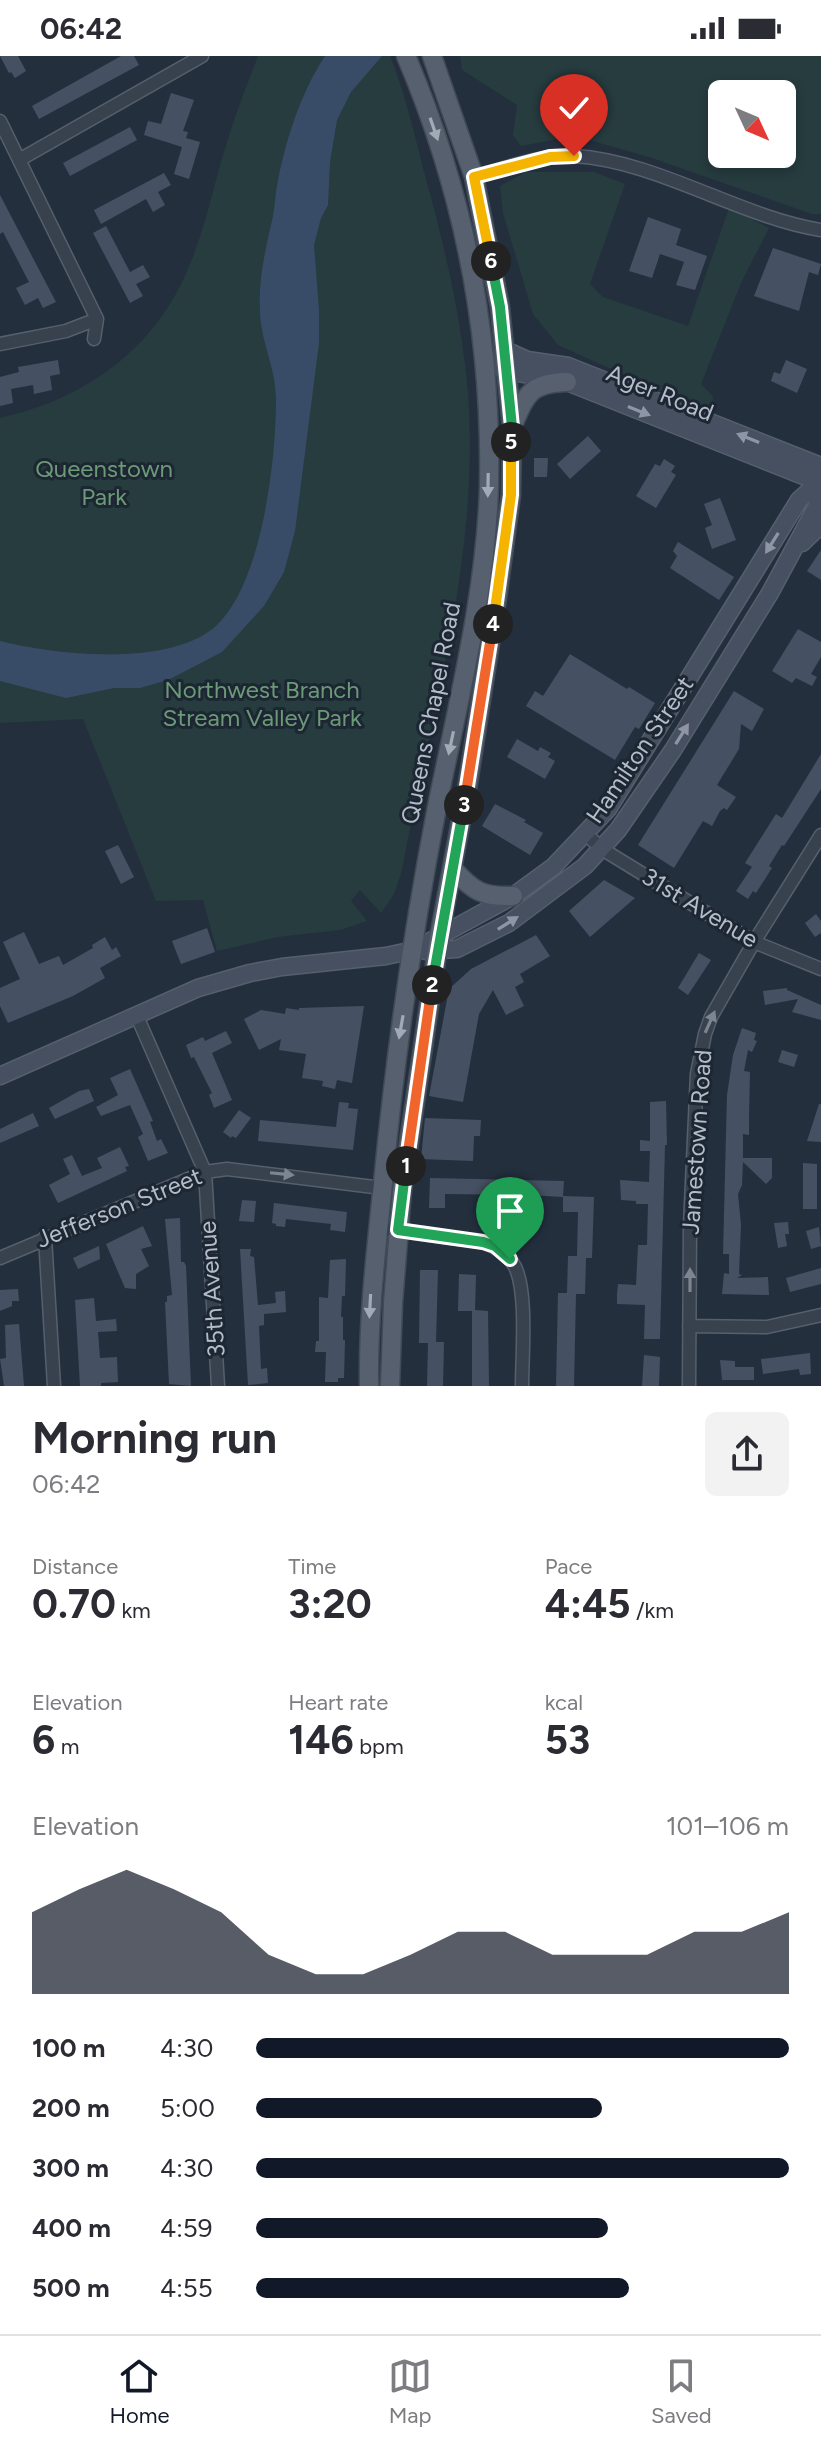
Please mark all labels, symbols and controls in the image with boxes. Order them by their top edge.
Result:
text: 06:42 [40,10,122,47]
pin [540,74,608,156]
north arrow [708,80,796,168]
map controls [708,80,796,168]
icon: check [552,86,596,130]
one-way arrow [429,117,441,141]
pin: 6 [471,241,511,281]
text: 6 [485,247,497,274]
street label: Ager Road [603,358,718,427]
one-way arrow [627,404,651,417]
pin: 5 [491,422,531,462]
text: 5 [505,428,517,455]
one-way arrow [736,431,760,444]
park label: Queenstown Park [35,454,173,511]
one-way arrow [482,473,494,499]
one-way arrow [766,532,780,554]
street label: Queens Chapel Road [395,599,466,826]
pin: 4 [473,604,513,644]
text: 4 [486,610,500,637]
street label: Hamilton Street [580,671,699,829]
park label: Northwest Branch Stream Valley Park [162,675,362,732]
one-way arrow [675,723,689,745]
one-way arrow [444,730,457,755]
pin: 3 [444,785,484,825]
text: 3 [458,791,470,818]
street label: 31st Avenue [637,862,764,954]
one-way arrow [498,915,519,930]
pin: 2 [412,965,452,1005]
text: 2 [426,971,438,998]
one-way arrow [704,1010,717,1034]
one-way arrow [394,1015,407,1040]
street label: Jamestown Road [676,1049,717,1235]
pin: 1 [386,1146,426,1186]
text: 1 [401,1152,411,1179]
street label: Jefferson Street [32,1161,206,1254]
one-way arrow [270,1168,295,1181]
pin [476,1177,544,1259]
icon: arrive [488,1189,532,1233]
street label: 35th Avenue [192,1220,231,1358]
one-way arrow [684,1267,696,1292]
one-way arrow [363,1294,376,1319]
text: Morning run [32,1411,277,1464]
button: share [705,1412,789,1496]
text: 06:42 [32,1468,101,1500]
text: Distance [32,1553,118,1580]
text: Time [288,1553,336,1580]
text: Pace [545,1553,592,1580]
text: 0.70 [32,1580,116,1628]
text: 3:20 [288,1580,372,1628]
text: 4:45 [545,1580,631,1628]
text: km [116,1597,151,1624]
text: /km [631,1597,674,1624]
text: Elevation [32,1689,122,1716]
text: Heart rate [288,1689,388,1716]
text: kcal [545,1689,583,1716]
text: 6 [32,1716,55,1764]
text: 146 [288,1716,354,1764]
text: 53 [545,1716,590,1764]
text: m [55,1733,79,1760]
text: bpm [354,1733,404,1760]
text: Elevation [32,1810,139,1842]
text: 101–106 m [666,1810,789,1842]
text: 100 m [32,2032,106,2064]
text: 4:30 [160,2032,214,2064]
text: 200 m [32,2092,110,2124]
text: 5:00 [160,2092,215,2124]
text: 300 m [32,2152,109,2184]
text: 4:30 [160,2152,214,2184]
text: 400 m [32,2212,111,2244]
text: 4:59 [160,2212,212,2244]
text: 500 m [32,2272,110,2304]
text: 4:55 [160,2272,213,2304]
tab: Home [109,2354,169,2429]
tab: Map [388,2354,432,2429]
tab: Saved [651,2354,712,2429]

